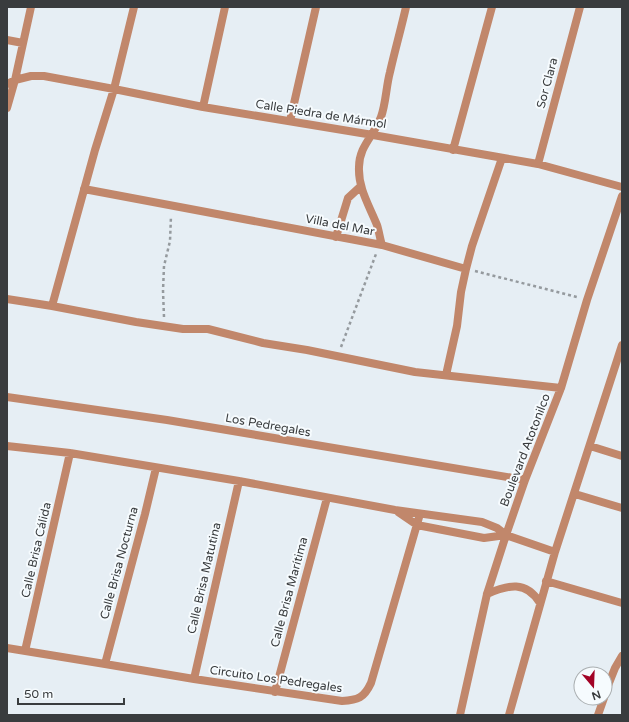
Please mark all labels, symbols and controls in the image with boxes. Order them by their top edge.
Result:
street label: Sor Clara [534,56,560,110]
street label: Calle Piedra de Mármol [254,97,388,131]
street label: Villa del Mar [304,211,376,239]
street label: Boulevard Atotonilco [497,392,553,508]
street label: Los Pedregales [224,411,312,439]
street label: Calle Brisa Cálida [18,501,54,599]
street label: Calle Brisa Nocturna [97,505,141,621]
street label: Calle Brisa Matutina [184,521,224,635]
street label: Calle Brisa Marítima [268,535,310,649]
street label: Circuito Los Pedregales [209,663,343,695]
north arrow [573,666,613,706]
scale bar [18,680,124,706]
text: 50 m [24,687,53,701]
text: N [590,687,602,703]

